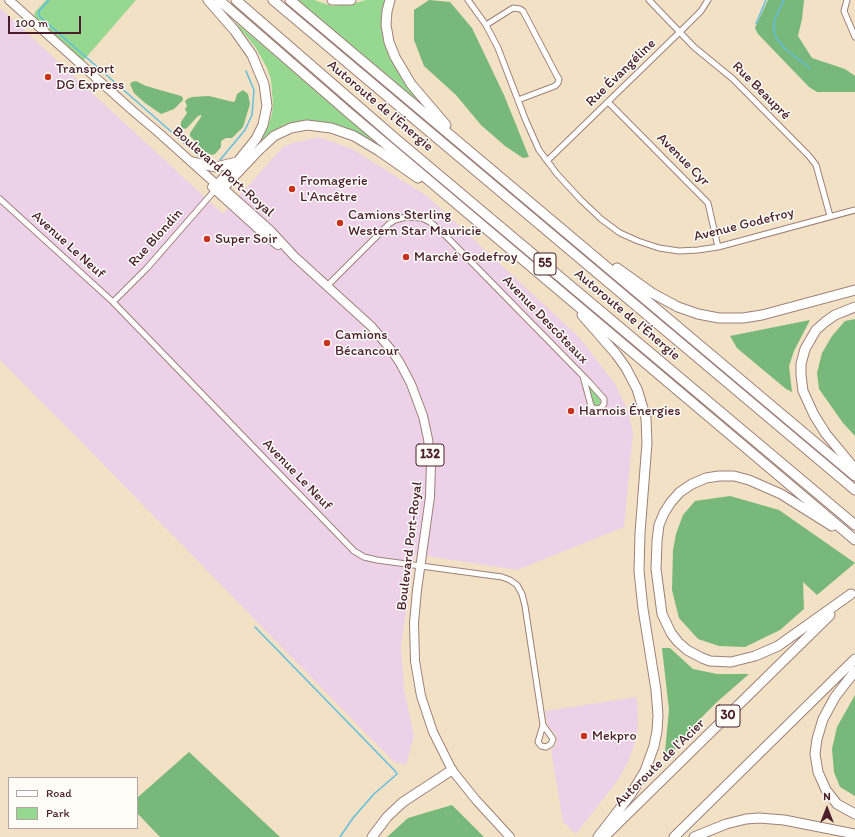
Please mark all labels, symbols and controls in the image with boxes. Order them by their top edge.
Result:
scale bar [10,8,83,34]
text: 100 m [15,16,48,30]
street label: Rue Évangéline [583,36,659,110]
street label: Autoroute de l'Énergie [324,57,436,155]
street label: Rue Beaupré [728,58,794,124]
place label: Transport DG Express [56,61,124,94]
marker: Transport DG Express [43,72,53,82]
street label: Boulevard Port-Royal [169,123,277,221]
street label: Avenue Cyr [653,130,713,190]
place label: Fromagerie L'Ancêtre [300,173,368,206]
marker: Fromagerie L'Ancêtre [287,184,297,194]
street label: Avenue Godefroy [692,204,796,246]
street label: Rue Blondin [125,205,187,271]
place label: Camions Sterling Western Star Mauricie [348,207,481,240]
street label: Avenue Le Neuf [28,208,108,282]
marker: Camions Sterling Western Star Mauricie [335,218,345,228]
place label: Super Soir [215,231,277,247]
marker: Super Soir [202,234,212,244]
place label: Marché Godefroy [414,249,517,265]
marker: Marché Godefroy [401,252,411,262]
road number: 55 [534,253,556,275]
street label: Autoroute de l'Énergie [571,266,683,364]
street label: Avenue Descôteaux [498,272,592,368]
place label: Camions Bécancour [335,327,399,360]
marker: Camions Bécancour [322,338,332,348]
place label: Harnois Énergies [579,403,680,419]
marker: Harnois Énergies [566,406,576,416]
street label: Avenue Le Neuf [259,436,335,514]
road number: 132 [416,444,444,466]
street label: Boulevard Port-Royal [394,481,426,611]
road number: 30 [716,705,740,727]
street label: Autoroute de l'Acier [611,716,709,810]
place label: Mekpro [592,728,636,744]
marker: Mekpro [579,731,589,741]
legend [8,777,138,829]
text: Road [46,786,72,800]
north arrow [807,789,847,829]
text: N [823,790,831,803]
text: Park [46,806,70,820]

